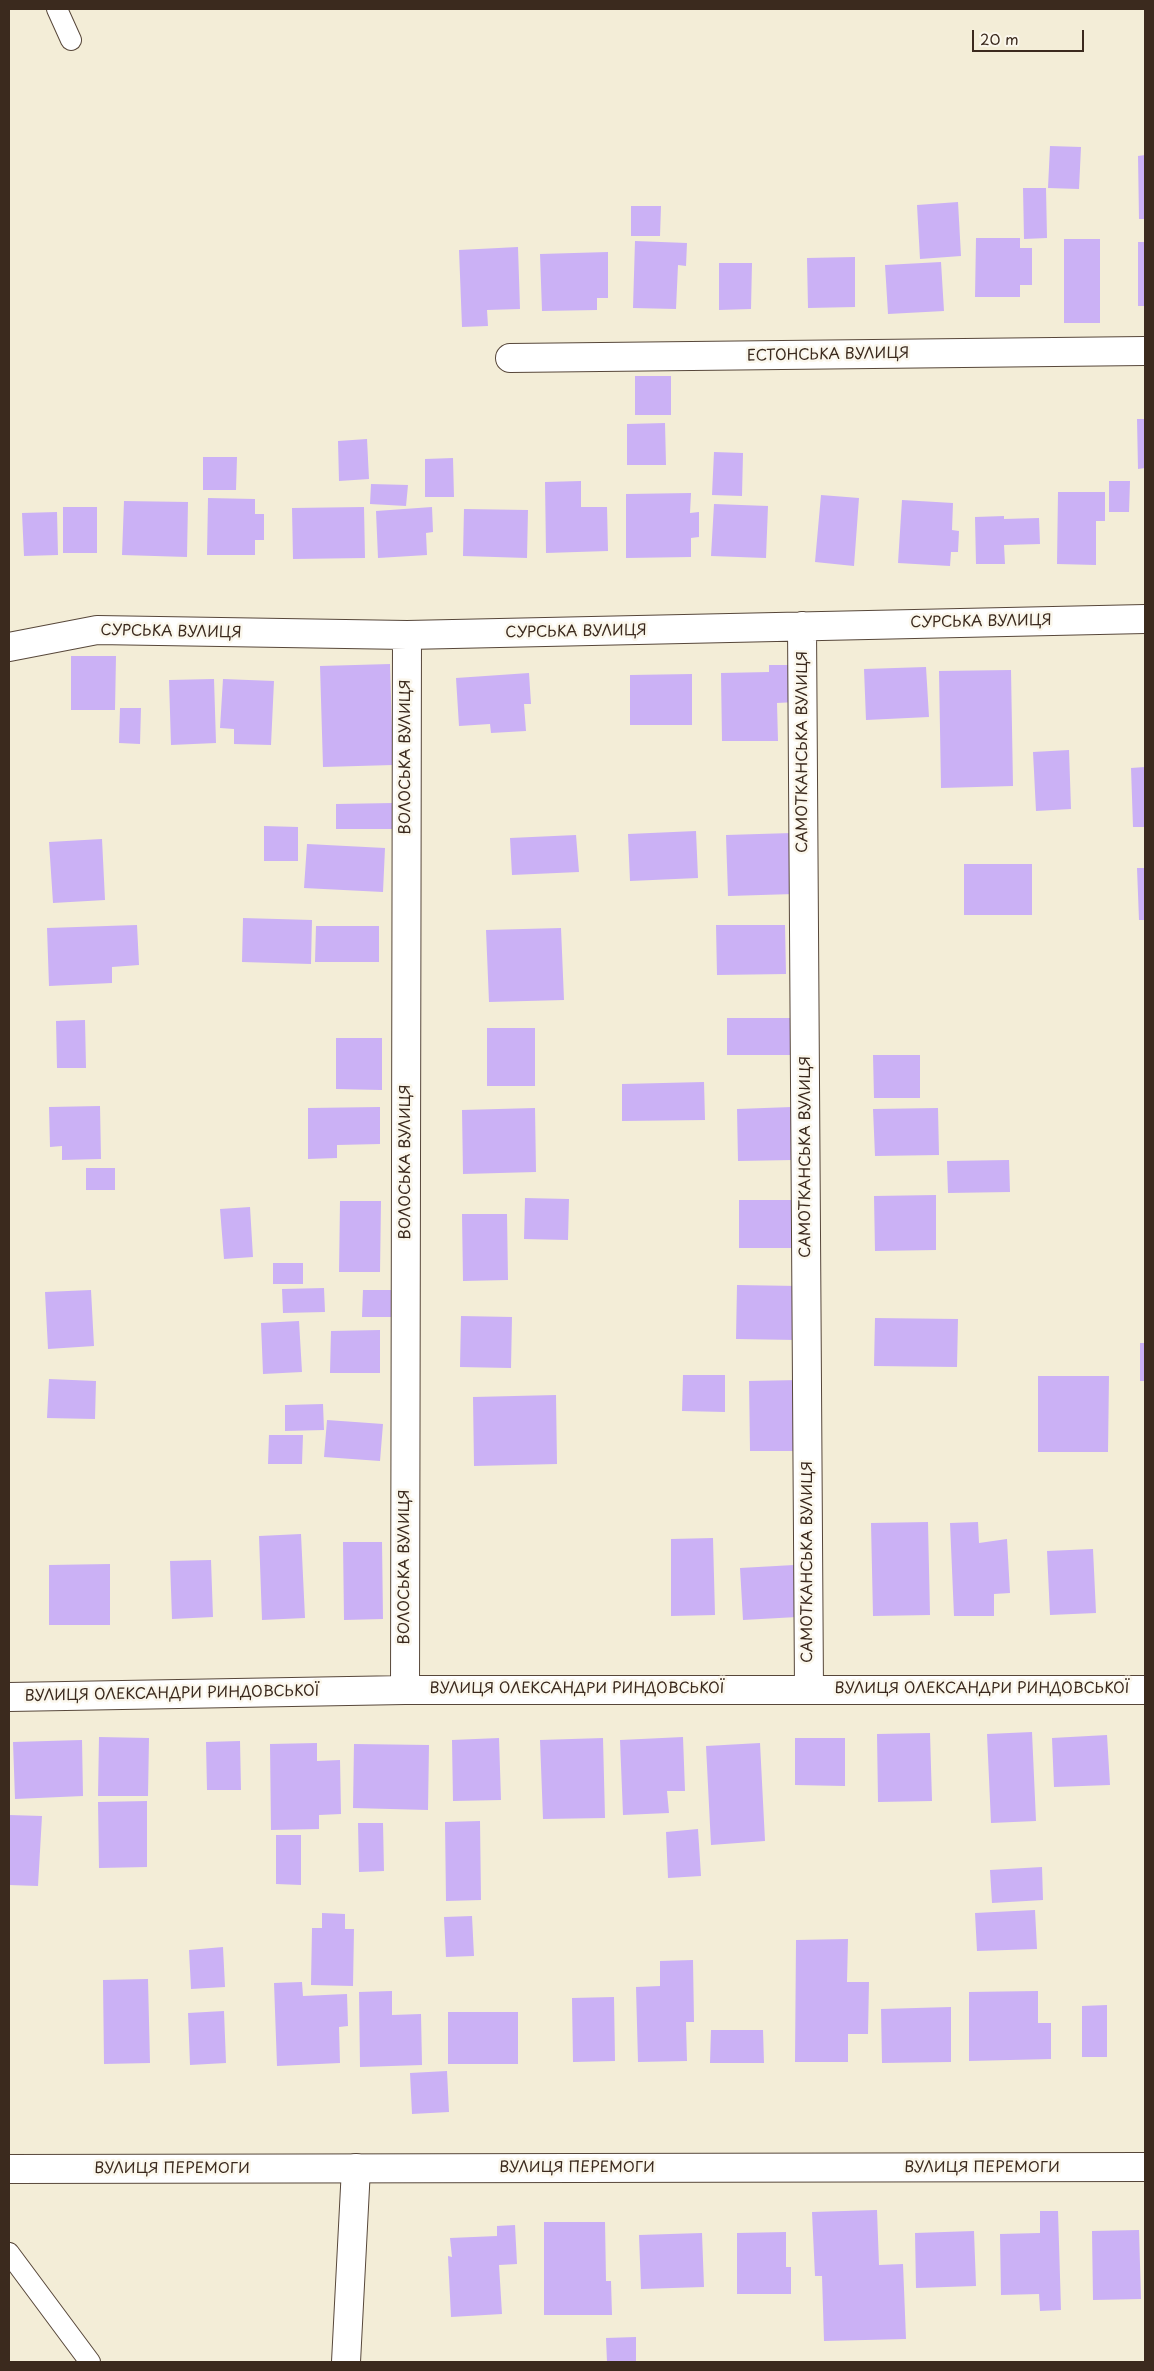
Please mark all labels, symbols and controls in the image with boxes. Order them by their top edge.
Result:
scale bar [974,20,1086,52]
text: 20 m [980,27,1019,50]
street label: ЕСТОНСЬКА ВУЛИЦЯ [747,345,909,365]
street label: СУРСЬКА ВУЛИЦЯ [910,612,1052,632]
street label: СУРСЬКА ВУЛИЦЯ [100,622,242,642]
street label: СУРСЬКА ВУЛИЦЯ [505,622,647,642]
street label: САМОТКАНСЬКА ВУЛИЦЯ [794,651,812,853]
street label: ВОЛОСЬКА ВУЛИЦЯ [397,679,415,835]
street label: САМОТКАНСЬКА ВУЛИЦЯ [797,1056,815,1258]
street label: ВОЛОСЬКА ВУЛИЦЯ [397,1084,415,1240]
street label: САМОТКАНСЬКА ВУЛИЦЯ [799,1461,817,1663]
street label: ВОЛОСЬКА ВУЛИЦЯ [396,1489,414,1645]
street label: ВУЛИЦЯ ОЛЕКСАНДРИ РИНДОВСЬКОЇ [430,1680,724,1698]
street label: ВУЛИЦЯ ОЛЕКСАНДРИ РИНДОВСЬКОЇ [835,1680,1129,1698]
street label: ВУЛИЦЯ ОЛЕКСАНДРИ РИНДОВСЬКОЇ [24,1682,320,1706]
street label: ВУЛИЦЯ ПЕРЕМОГИ [499,2159,655,2177]
street label: ВУЛИЦЯ ПЕРЕМОГИ [904,2159,1060,2177]
street label: ВУЛИЦЯ ПЕРЕМОГИ [94,2160,250,2178]

